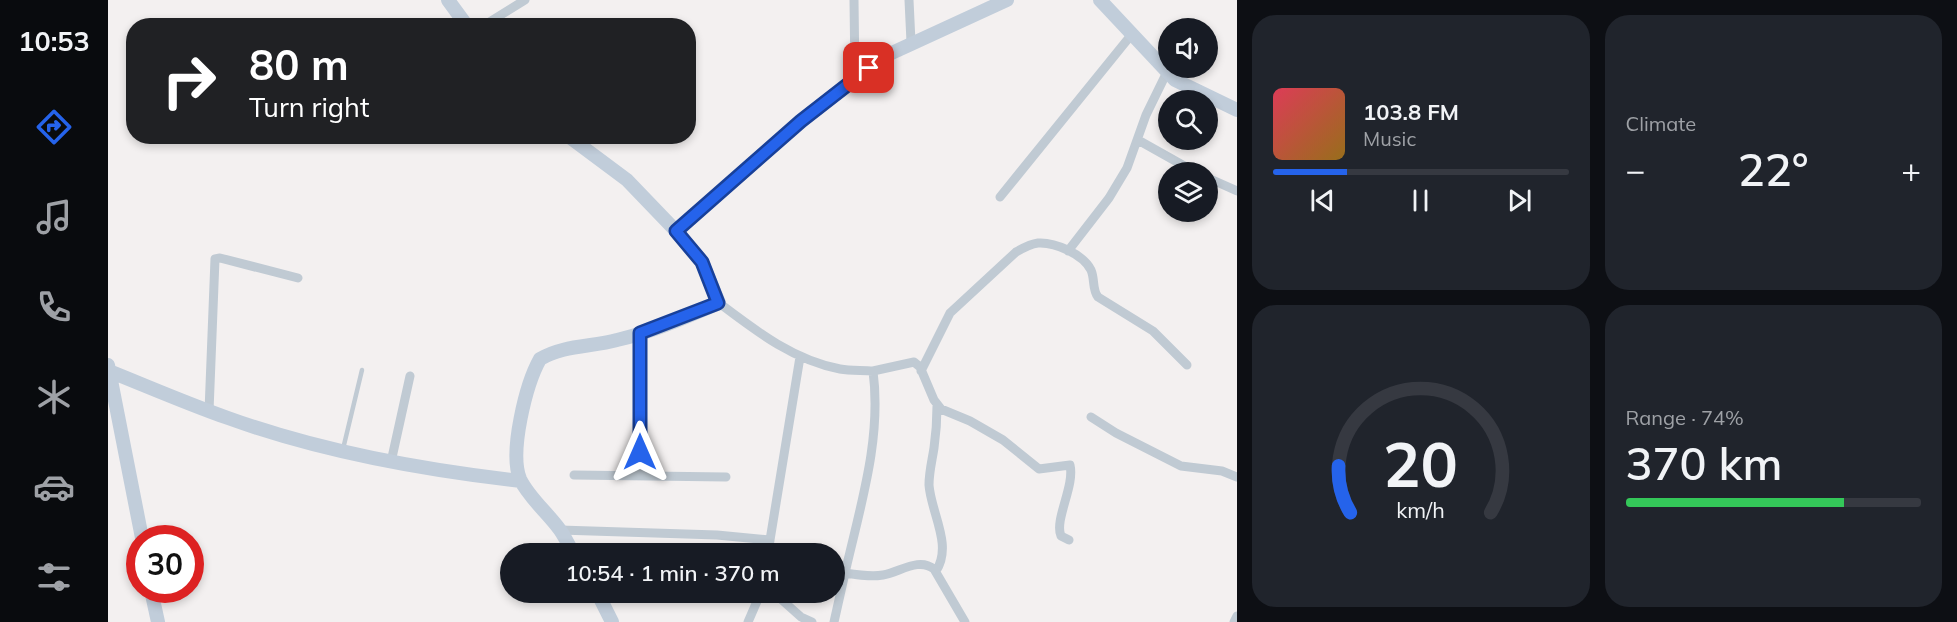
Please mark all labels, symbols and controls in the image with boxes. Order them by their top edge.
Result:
map controls [1158,18,1218,222]
button: sound [1158,18,1218,78]
text: 10:53 [18,24,90,58]
text: 80 m [249,38,349,91]
icon: right [150,42,228,120]
pin [843,42,894,93]
icon: arrive [852,51,885,84]
text: Turn right [249,90,369,124]
button: search [1158,90,1218,150]
text: 103.8 FM [1363,98,1459,126]
icon: directions [33,106,75,148]
text: Climate [1626,111,1696,136]
text: Music [1363,126,1416,151]
text: 22° [1738,141,1809,197]
text: − [1626,149,1645,190]
text: + [1901,149,1921,190]
button: layers [1158,162,1218,222]
icon: previous [1306,184,1339,217]
icon: pause [1404,184,1437,217]
icon: next [1503,184,1536,217]
icon: music [33,196,75,238]
icon: phone [33,286,75,328]
icon: climate [33,376,75,418]
text: Range · 74% [1626,405,1744,430]
position arrow [608,420,672,484]
text: 20 [1383,424,1458,503]
text: 370 km [1626,435,1782,491]
icon: car [33,466,75,508]
text: km/h [1396,496,1445,523]
speed limit sign: 30 [126,525,204,603]
icon: filters [33,556,75,598]
text: 10:54 · 1 min · 370 m [565,559,780,587]

